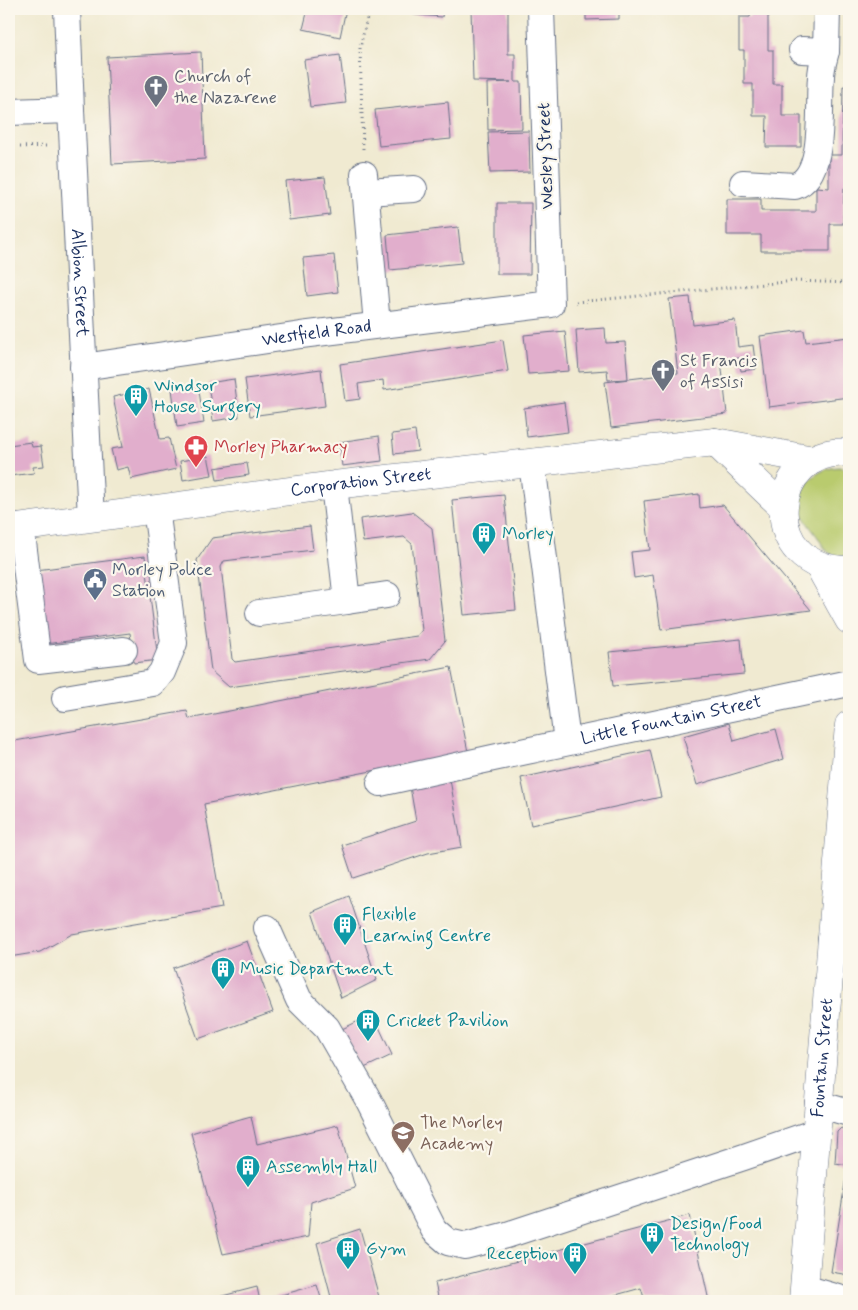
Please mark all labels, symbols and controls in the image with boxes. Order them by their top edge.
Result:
place label: Church of the Nazarene [174,65,277,110]
church icon: Church of the Nazarene [143,74,169,108]
street label: Wesley Street [532,102,560,210]
street label: Albion Street [65,228,94,338]
street label: Westfield Road [260,314,373,353]
place label: St Francis of Assisi [680,349,757,394]
church icon: St Francis of Assisi [650,358,676,392]
place label: Windsor House Surgery [154,374,261,421]
building icon: Windsor House Surgery [123,383,149,417]
pharmacy icon: Morley Pharmacy [183,434,209,468]
place label: Morley Pharmacy [214,435,348,459]
street label: Corporation Street [289,462,433,503]
building icon: Morley [471,521,497,555]
place label: Morley [502,522,554,546]
place label: Morley Police Station [112,558,213,603]
public building icon: Morley Police Station [82,567,108,601]
street label: Little Fountain Street [579,690,764,751]
place label: Flexible Learning Centre [362,903,491,950]
building icon: Flexible Learning Centre [332,912,358,946]
building icon: Music Department [210,956,236,990]
place label: Music Department [240,957,394,981]
street label: Fountain Street [806,997,839,1118]
building icon: Cricket Pavilion [355,1008,381,1042]
place label: Cricket Pavilion [386,1009,508,1033]
place label: The Morley Academy [420,1111,503,1156]
school or university icon: The Morley Academy [390,1120,416,1154]
building icon: Assembly Hall [235,1154,261,1188]
place label: Assembly Hall [266,1155,377,1179]
place label: Design/Food Technology [670,1212,762,1258]
building icon: Design/Food Technology [639,1221,665,1255]
building icon: Gym [335,1236,361,1270]
place label: Gym [366,1237,407,1261]
building icon: Reception [562,1241,588,1275]
place label: Reception [487,1242,558,1266]

